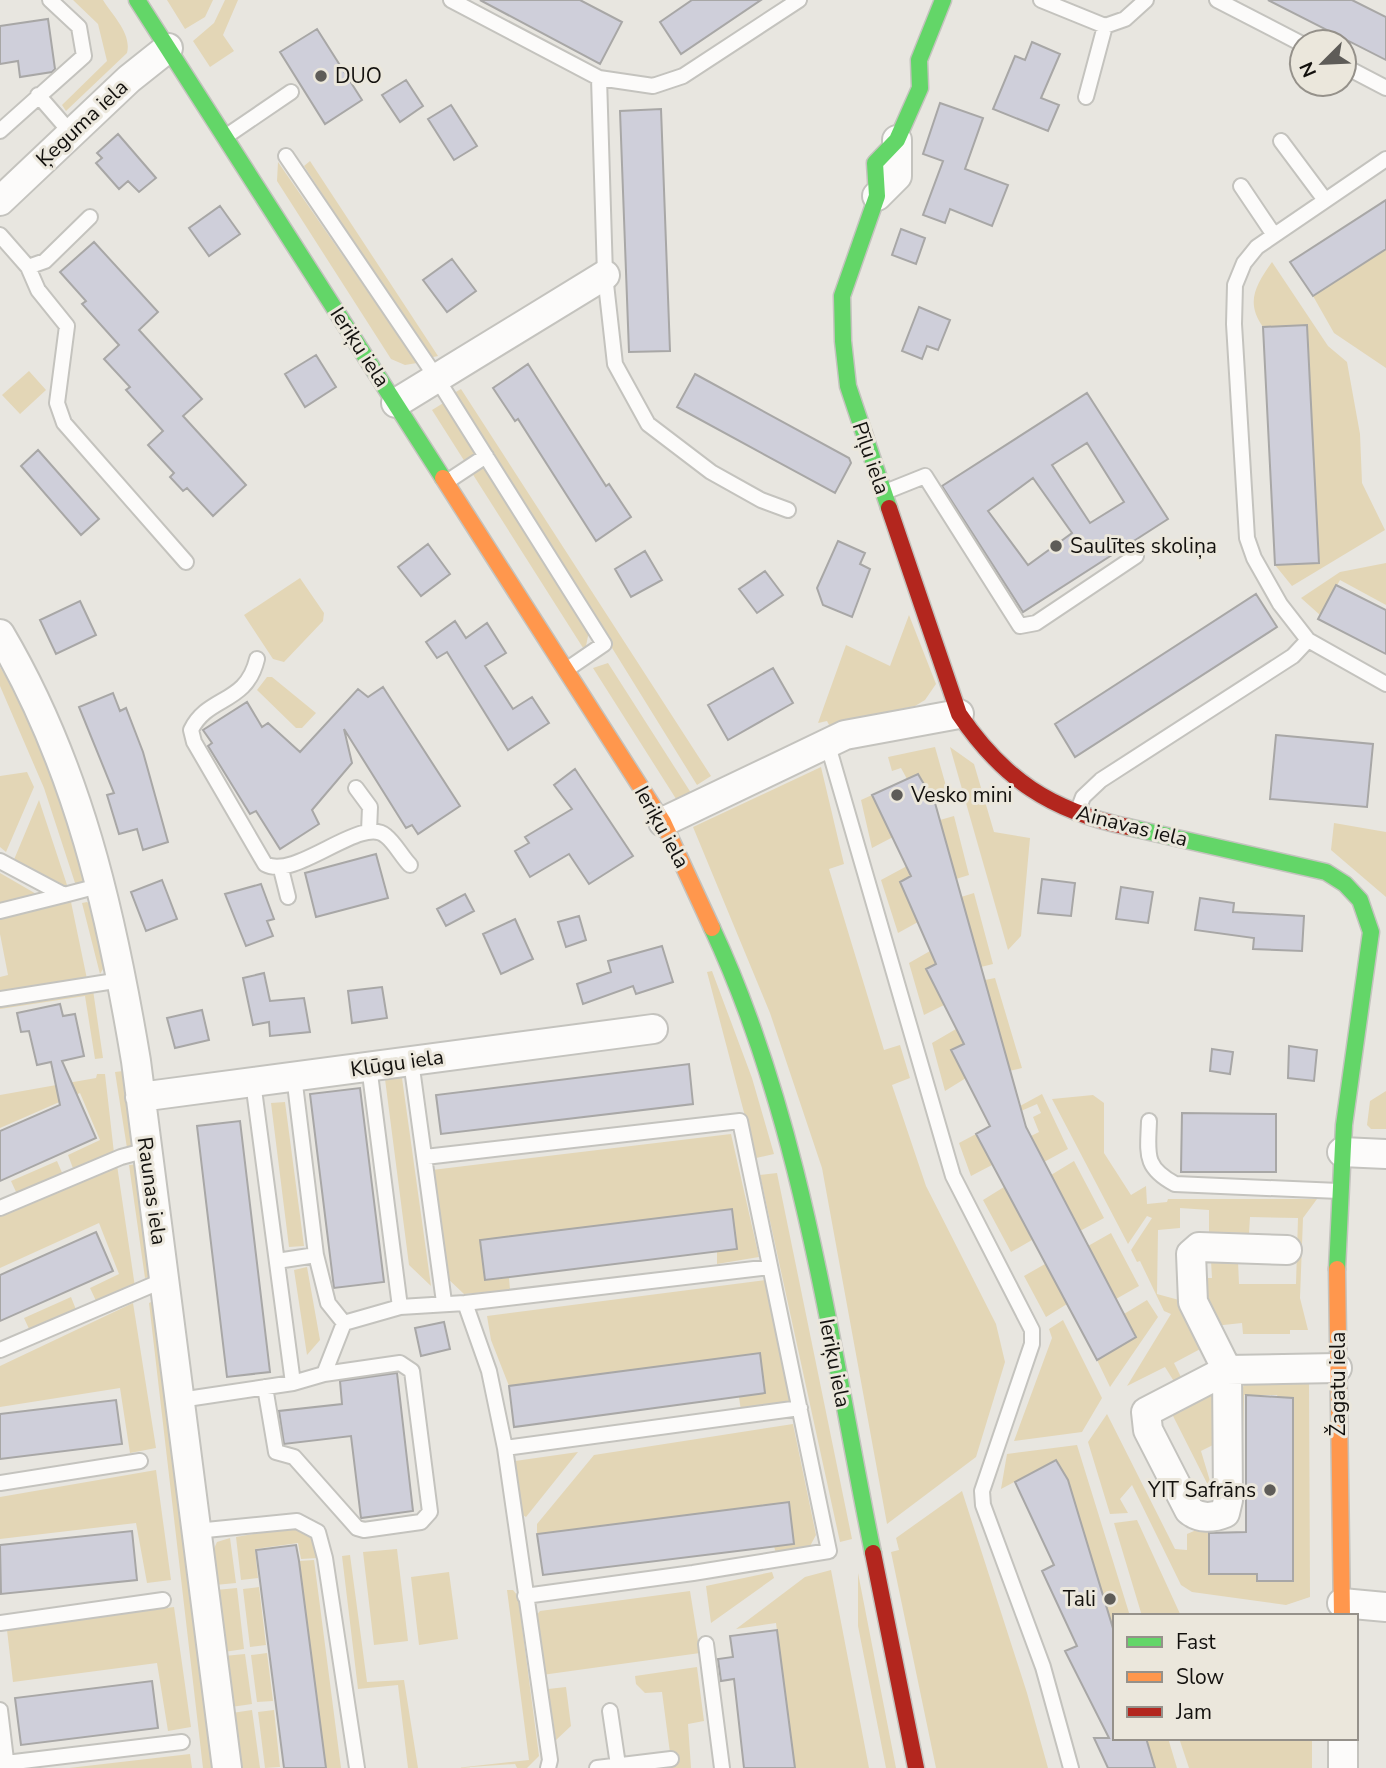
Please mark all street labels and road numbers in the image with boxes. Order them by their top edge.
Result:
street label: Ķeguma iela [30,73,134,173]
street label: Ieriķu iela [324,302,396,392]
street label: Pīļu iela [846,418,896,498]
street label: Ieriķu iela [628,781,696,873]
street label: Ainavas iela [1073,799,1191,853]
street label: Klūgu iela [349,1043,445,1083]
street label: Raunas iela [131,1135,173,1247]
street label: Ieriķu iela [813,1316,857,1410]
street label: Žagatu iela [1324,1332,1352,1436]

